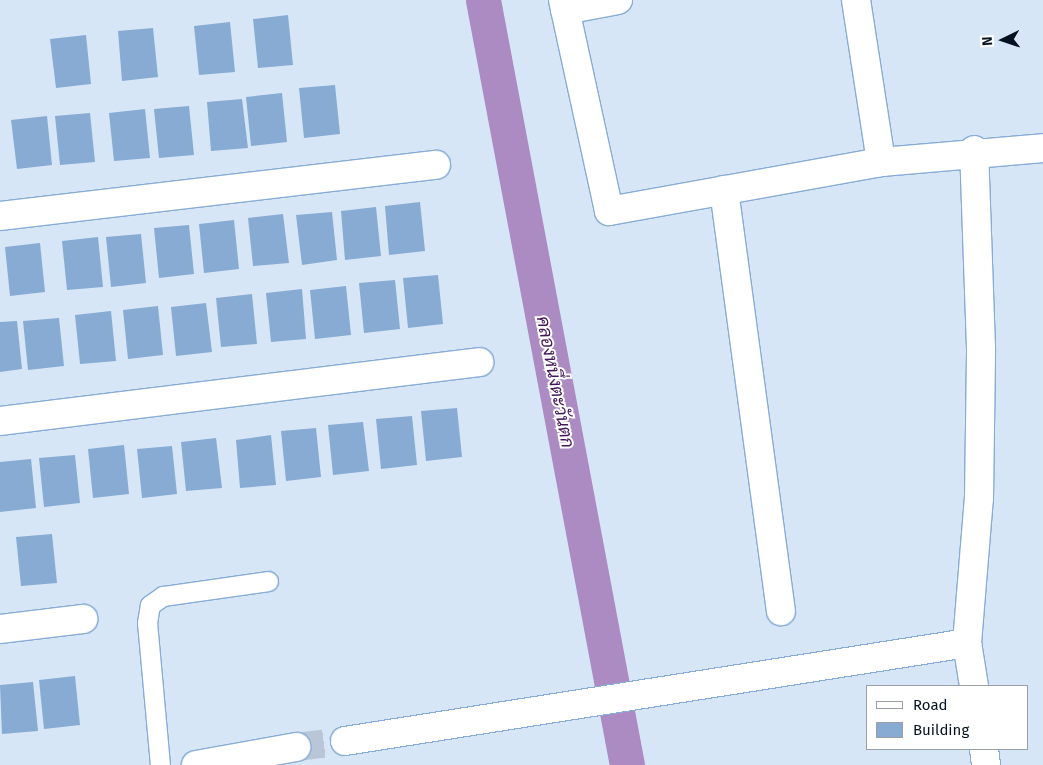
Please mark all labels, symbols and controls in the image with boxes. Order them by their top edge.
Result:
north arrow [978,15,1028,65]
text: N [979,36,996,46]
water label: คลองหนึ่งตะวันตก [532,314,578,450]
legend [866,685,1028,750]
text: Road [913,696,948,714]
text: Building [913,721,969,739]

